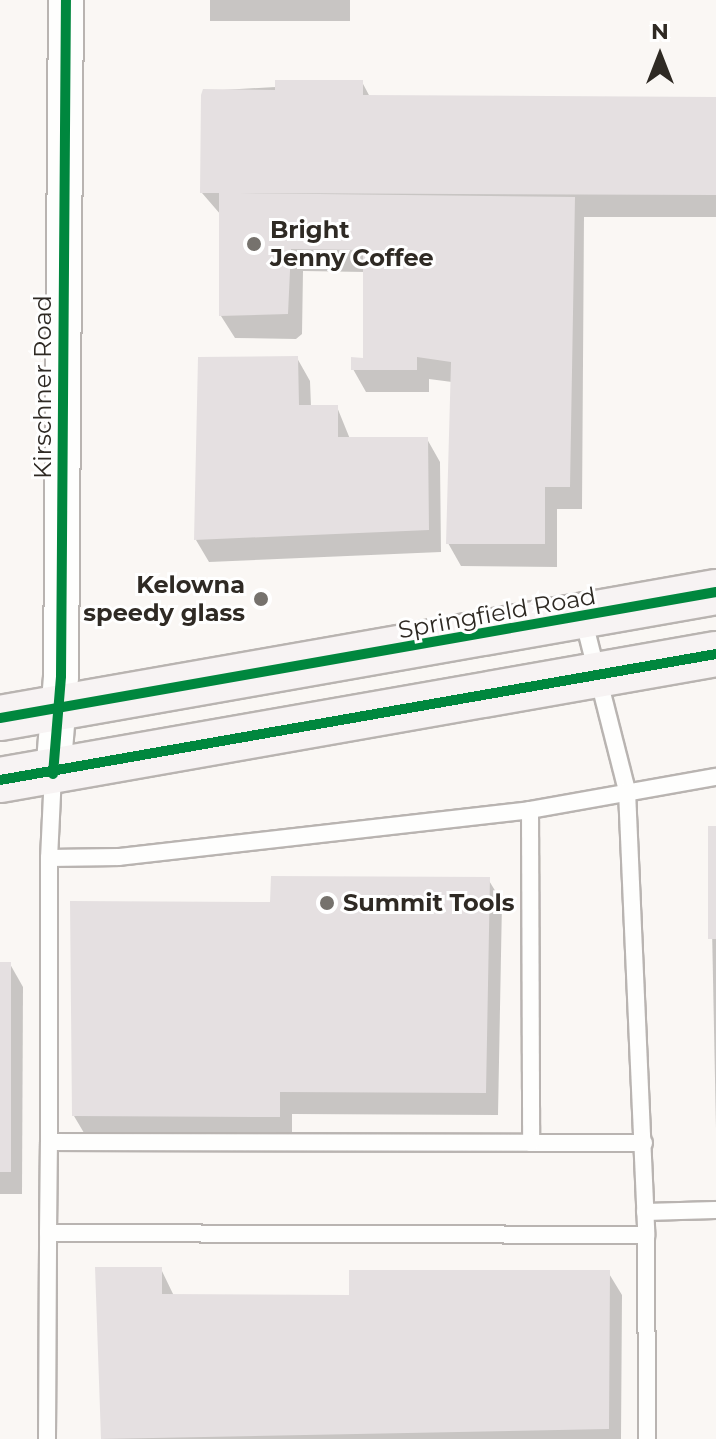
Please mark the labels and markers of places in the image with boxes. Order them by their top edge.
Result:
place label: Bright Jenny Coffee [270,216,434,272]
marker: Bright Jenny Coffee [245,235,263,253]
place label: Kelowna speedy glass [83,571,245,627]
marker: Kelowna speedy glass [252,590,270,608]
place label: Summit Tools [343,889,515,917]
marker: Summit Tools [318,894,336,912]

